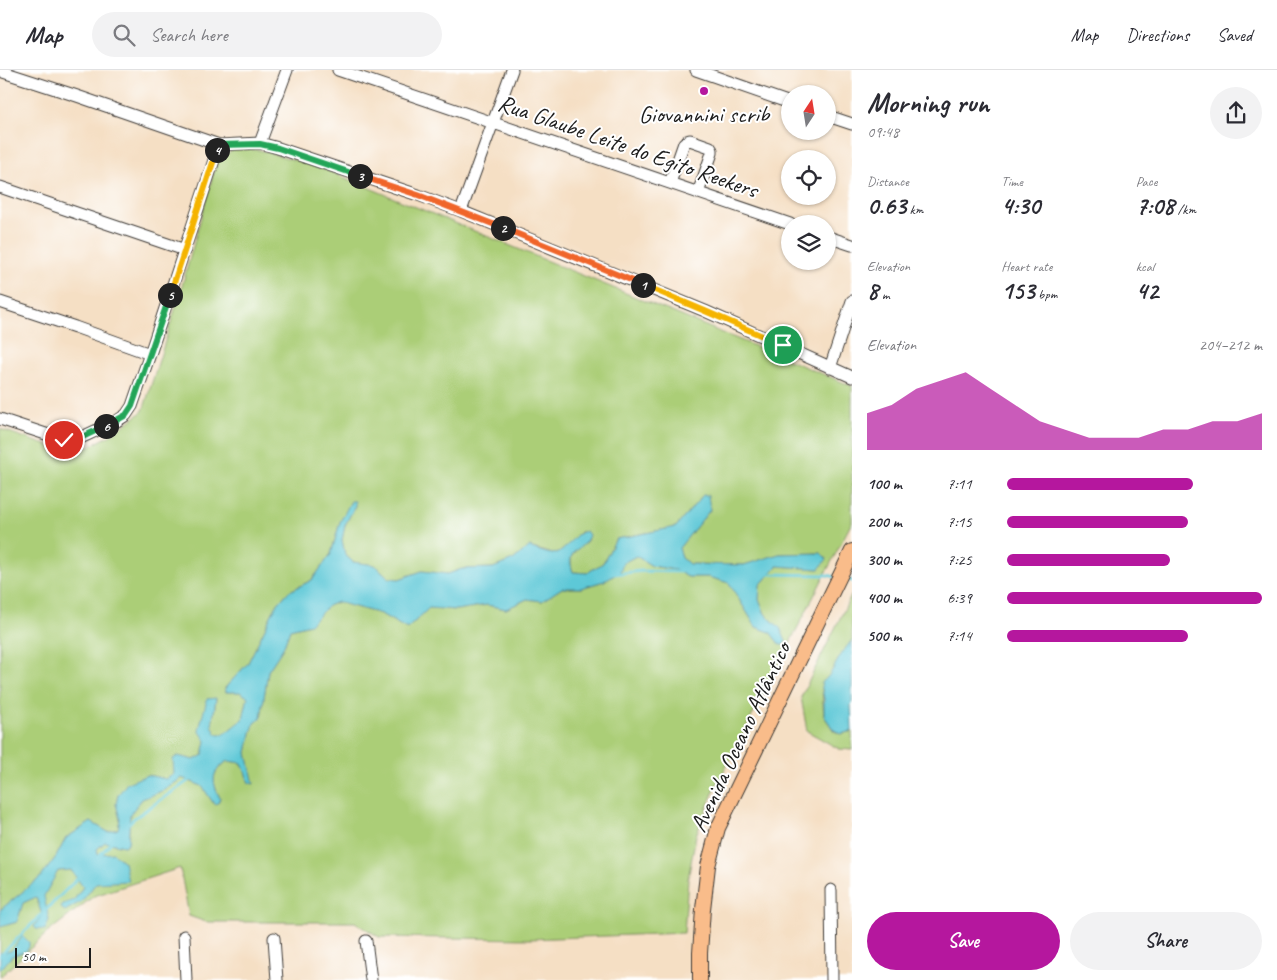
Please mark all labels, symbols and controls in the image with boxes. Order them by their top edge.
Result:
search box [92,12,442,57]
text: Map [25,20,62,50]
icon: search [110,21,138,49]
text: Search here [150,23,228,47]
text: Map [1071,24,1098,46]
text: Directions [1126,24,1189,46]
text: Saved [1217,24,1252,46]
marker: Giovannini scrib [698,85,710,97]
north arrow [781,85,836,140]
map controls [781,85,836,270]
text: Morning run [867,85,989,120]
street label: Rua Glaube Leite do Egito Reekers [494,87,763,205]
button: share [1210,87,1262,139]
place label: Giovannini scrib [639,99,771,129]
text: 09:48 [867,122,899,142]
pin: 4 [204,138,230,162]
text: 4 [214,142,221,159]
button: locate [781,150,836,205]
pin: 3 [348,164,372,188]
text: 3 [357,168,364,185]
text: Distance [867,173,909,190]
text: Time [1001,173,1023,190]
text: Pace [1136,173,1157,190]
text: 0.63 [867,190,906,222]
text: 4:30 [1001,190,1040,222]
text: 7:08 [1136,190,1174,222]
text: km [906,201,923,218]
text: /km [1174,201,1196,218]
button: layers [781,215,836,270]
pin: 2 [490,216,516,240]
text: 2 [500,220,507,237]
text: Elevation [867,258,910,275]
text: Heart rate [1001,258,1052,275]
text: kcal [1136,258,1154,275]
pin: 1 [630,272,656,298]
text: 8 [867,275,878,307]
text: 153 [1001,275,1035,307]
text: 42 [1136,275,1158,307]
text: 1 [640,277,647,294]
pin: 5 [158,282,182,308]
text: m [878,286,890,303]
text: bpm [1035,286,1057,303]
text: 5 [167,287,174,304]
pin [762,324,804,366]
icon: arrive [769,331,797,359]
text: Elevation [867,335,916,355]
text: 204–212 m [1199,335,1262,355]
pin: 6 [94,414,118,438]
text: 6 [103,418,110,435]
pin [43,419,85,461]
icon: check [50,426,78,454]
text: 100 m [867,474,902,494]
text: 7:11 [947,474,972,494]
text: 200 m [867,512,902,532]
text: 7:15 [947,512,972,532]
text: 300 m [867,550,902,570]
text: 7:25 [947,550,972,570]
text: 400 m [867,588,902,608]
text: 6:39 [947,588,972,608]
text: 500 m [867,626,901,646]
text: 7:14 [947,626,972,646]
street label: Avenida Oceano Atlântico [683,635,798,837]
button: Save [867,912,1060,970]
button: Share [1070,912,1262,970]
scale bar [15,945,91,968]
text: 50 m [22,948,46,965]

